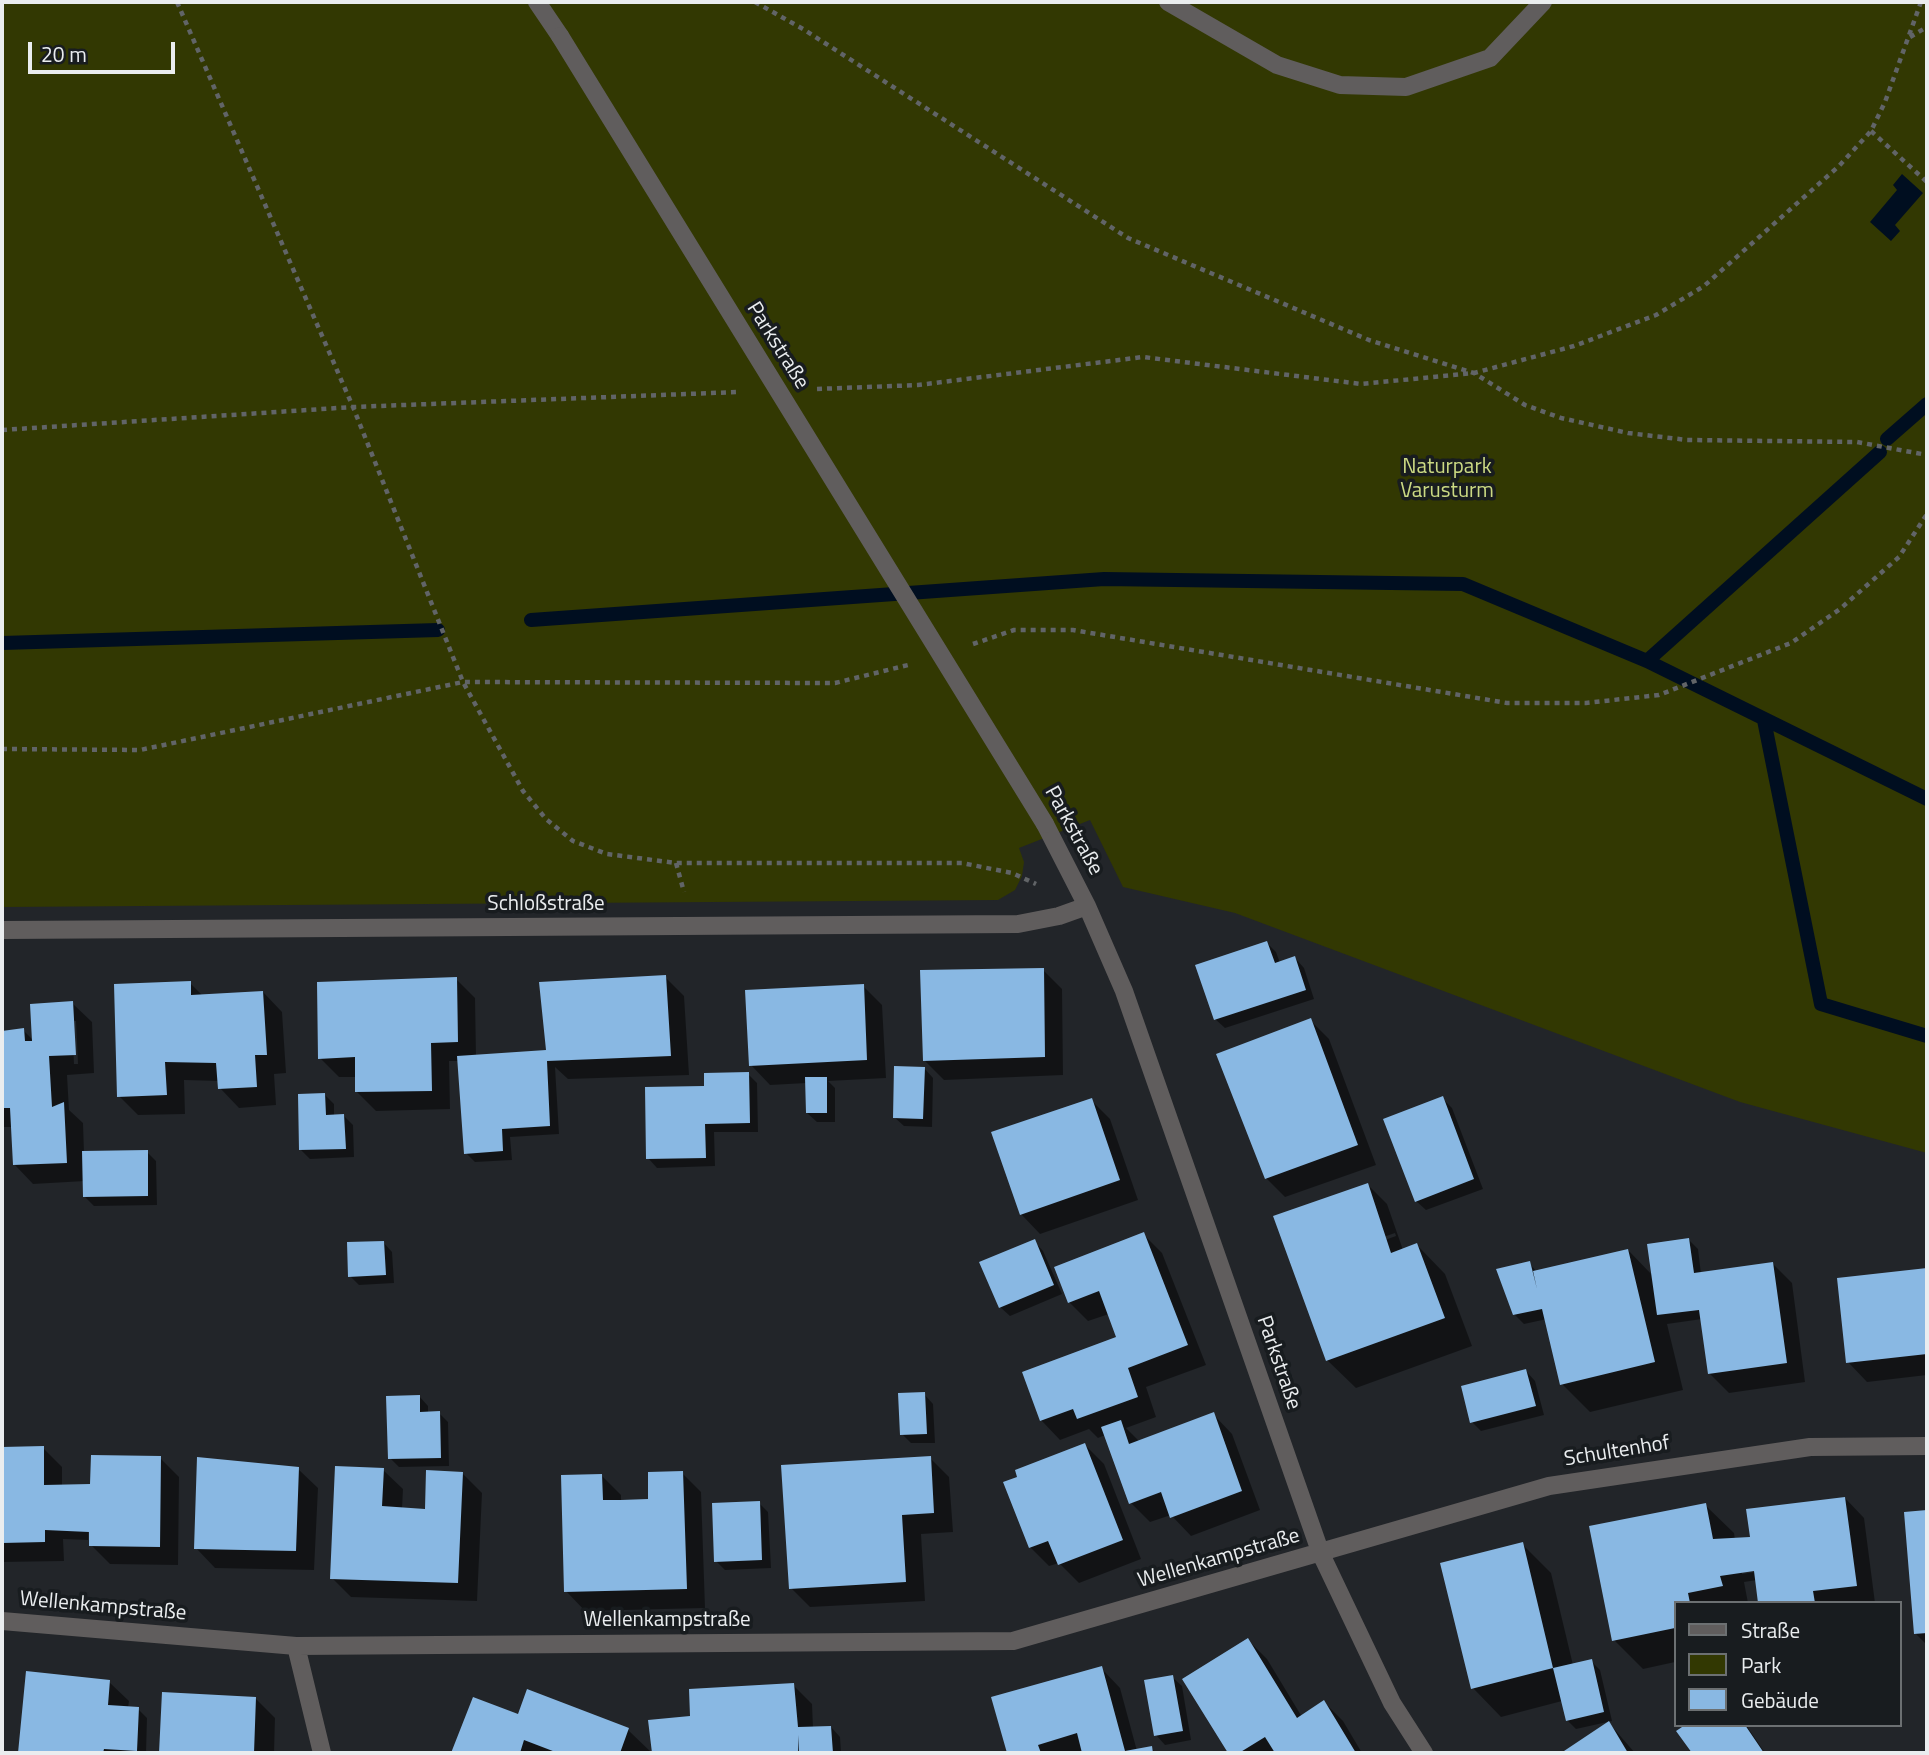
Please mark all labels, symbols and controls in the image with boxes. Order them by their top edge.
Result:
scale bar [32,28,178,72]
text: 20 m [41,38,87,70]
street label: Parkstraße [740,298,814,394]
park label: Naturpark Varusturm [1400,455,1494,505]
street label: Parkstraße [1038,782,1108,880]
street label: Schloßstraße [487,892,605,918]
street label: Parkstraße [1250,1313,1306,1413]
street label: Schultenhof [1562,1431,1672,1473]
street label: Wellenkampstraße [1135,1524,1303,1594]
street label: Wellenkampstraße [19,1587,187,1627]
legend [1674,1601,1901,1727]
street label: Wellenkampstraße [583,1608,751,1634]
text: Straße [1741,1614,1800,1646]
text: Park [1741,1649,1781,1681]
text: Gebäude [1741,1684,1819,1716]

